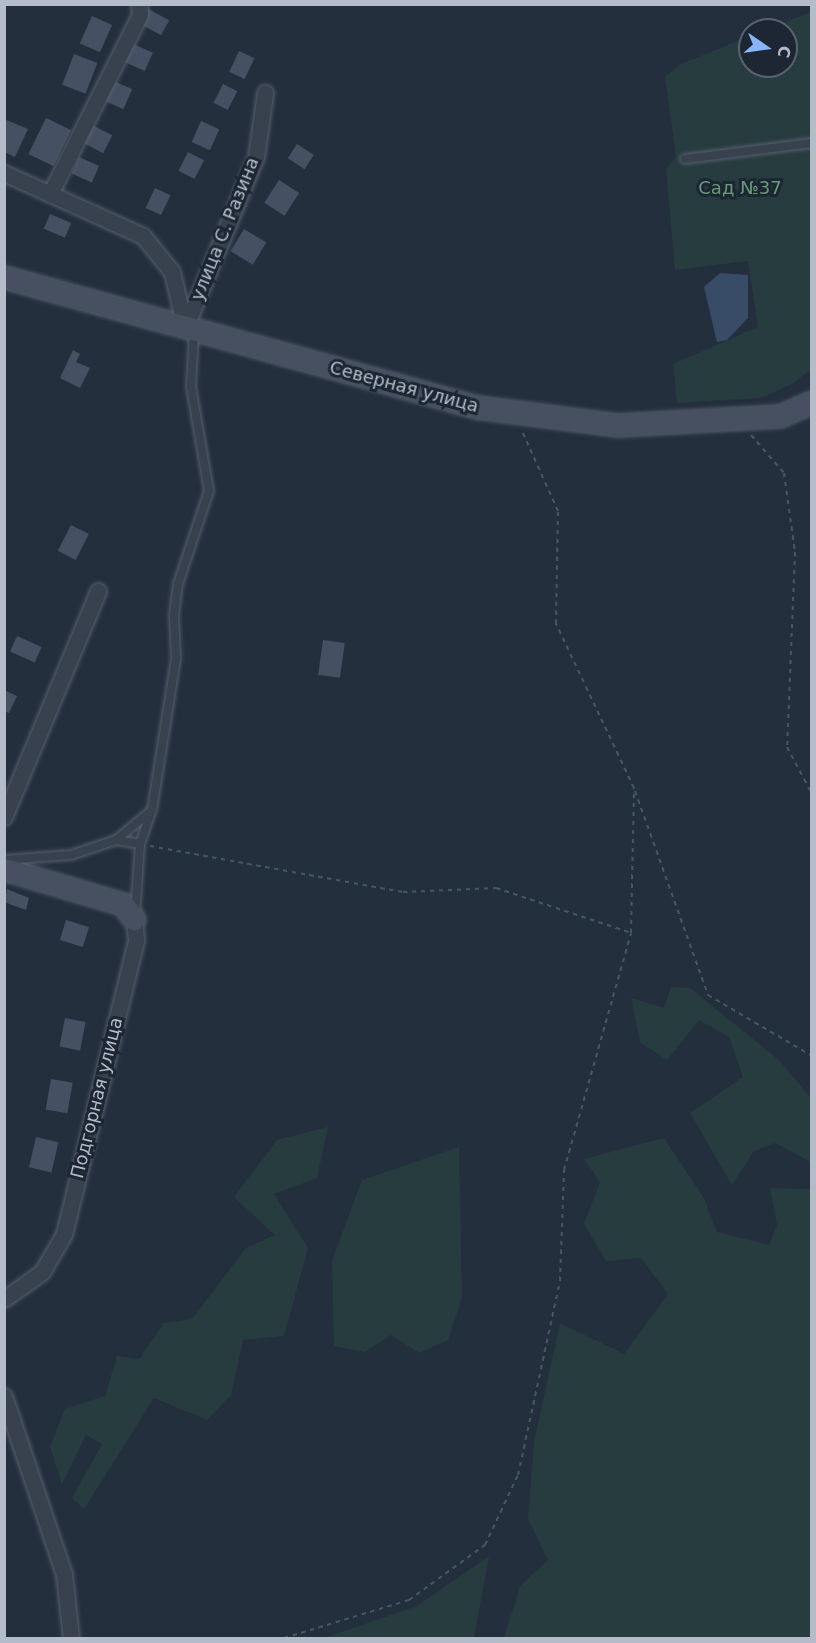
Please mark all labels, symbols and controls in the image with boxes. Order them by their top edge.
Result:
north arrow [738,18,798,78]
text: С [773,44,795,60]
street label: улица С. Разина [186,154,264,304]
park label: Сад №37 [698,177,782,199]
street label: Северная улица [327,357,481,417]
street label: Подгорная улица [67,1015,127,1181]

